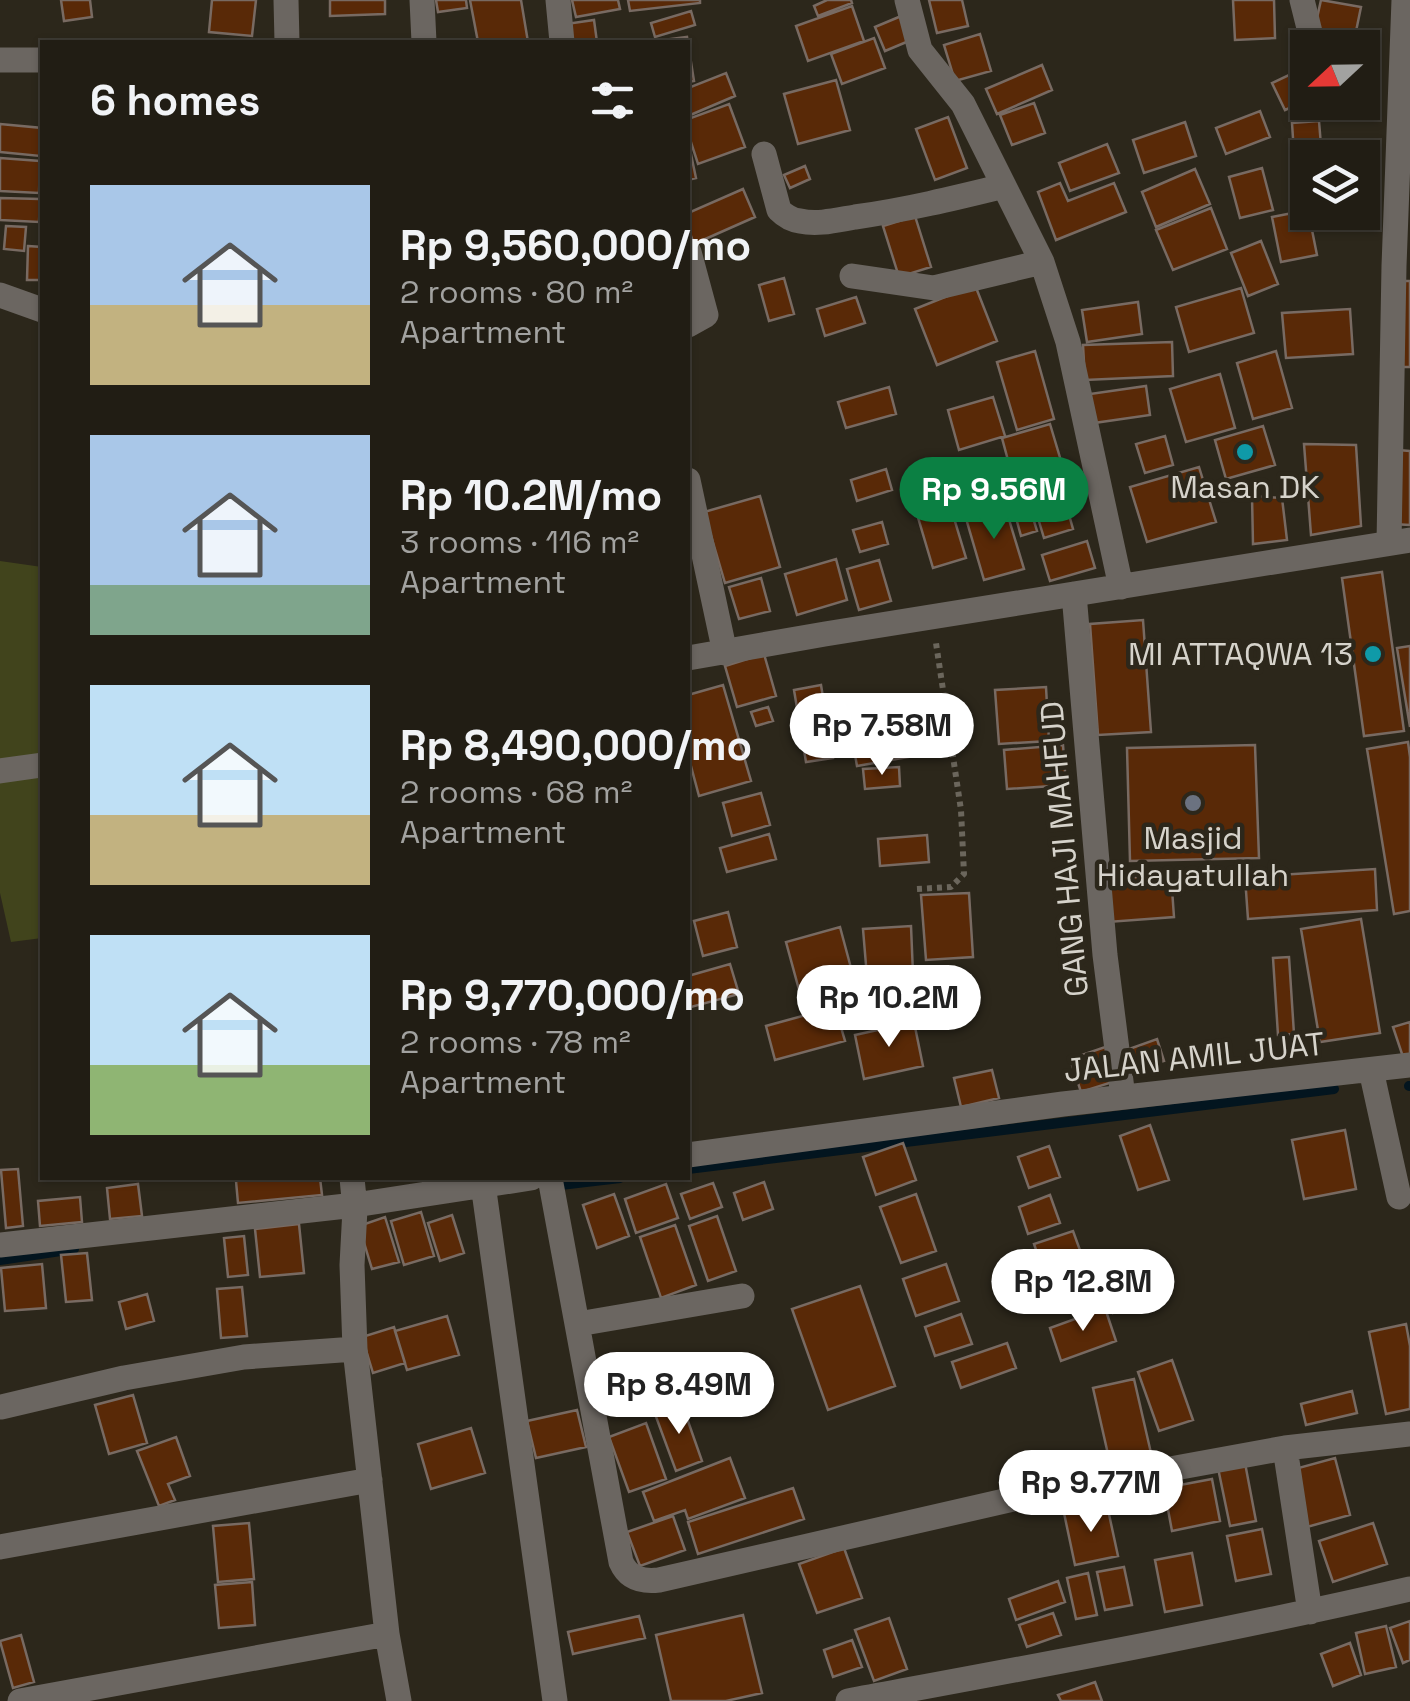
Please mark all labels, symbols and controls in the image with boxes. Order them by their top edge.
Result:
north arrow [1290,30,1380,120]
map controls [1290,30,1380,230]
icon: filters [585,73,640,128]
text: 6 homes [90,74,260,127]
button: layers [1290,140,1380,230]
text: Rp 9,560,000/mo [400,219,751,272]
icon: home [170,225,290,345]
text: 2 rooms · 80 m² [400,272,633,312]
text: Apartment [400,312,566,352]
marker: Masan DK [1234,441,1256,463]
pin: Rp 9.56M [891,457,1097,542]
place label: Masan DK [1170,467,1320,507]
text: Rp 10.2M/mo [400,469,662,522]
text: Rp 9.56M [922,469,1066,509]
icon: home [170,475,290,595]
text: 3 rooms · 116 m² [400,522,639,562]
text: Apartment [400,562,566,602]
place label: MI ATTAQWA 13 [1128,634,1353,674]
marker: MI ATTAQWA 13 [1362,643,1384,665]
pin: Rp 7.58M [779,693,985,778]
street label: GANG HAJI MAHFUD [1031,699,1097,999]
text: Rp 7.58M [812,705,952,745]
text: Rp 8,490,000/mo [400,719,752,772]
icon: home [170,725,290,845]
text: 2 rooms · 68 m² [400,772,632,812]
marker: Masjid Hidayatullah [1182,792,1204,814]
text: Apartment [400,812,566,852]
place label: Masjid Hidayatullah [1097,818,1289,895]
pin: Rp 10.2M [786,965,992,1050]
text: Rp 9,770,000/mo [400,969,745,1022]
icon: home [170,975,290,1095]
text: Rp 10.2M [819,977,959,1017]
text: 2 rooms · 78 m² [400,1022,631,1062]
street label: JALAN AMIL JUAT [1062,1023,1326,1091]
text: Apartment [400,1062,566,1102]
pin: Rp 12.8M [980,1249,1186,1334]
text: Rp 12.8M [1013,1261,1153,1301]
pin: Rp 8.49M [576,1352,782,1437]
text: Rp 8.49M [606,1364,752,1404]
pin: Rp 9.77M [988,1450,1194,1535]
text: Rp 9.77M [1021,1462,1161,1502]

